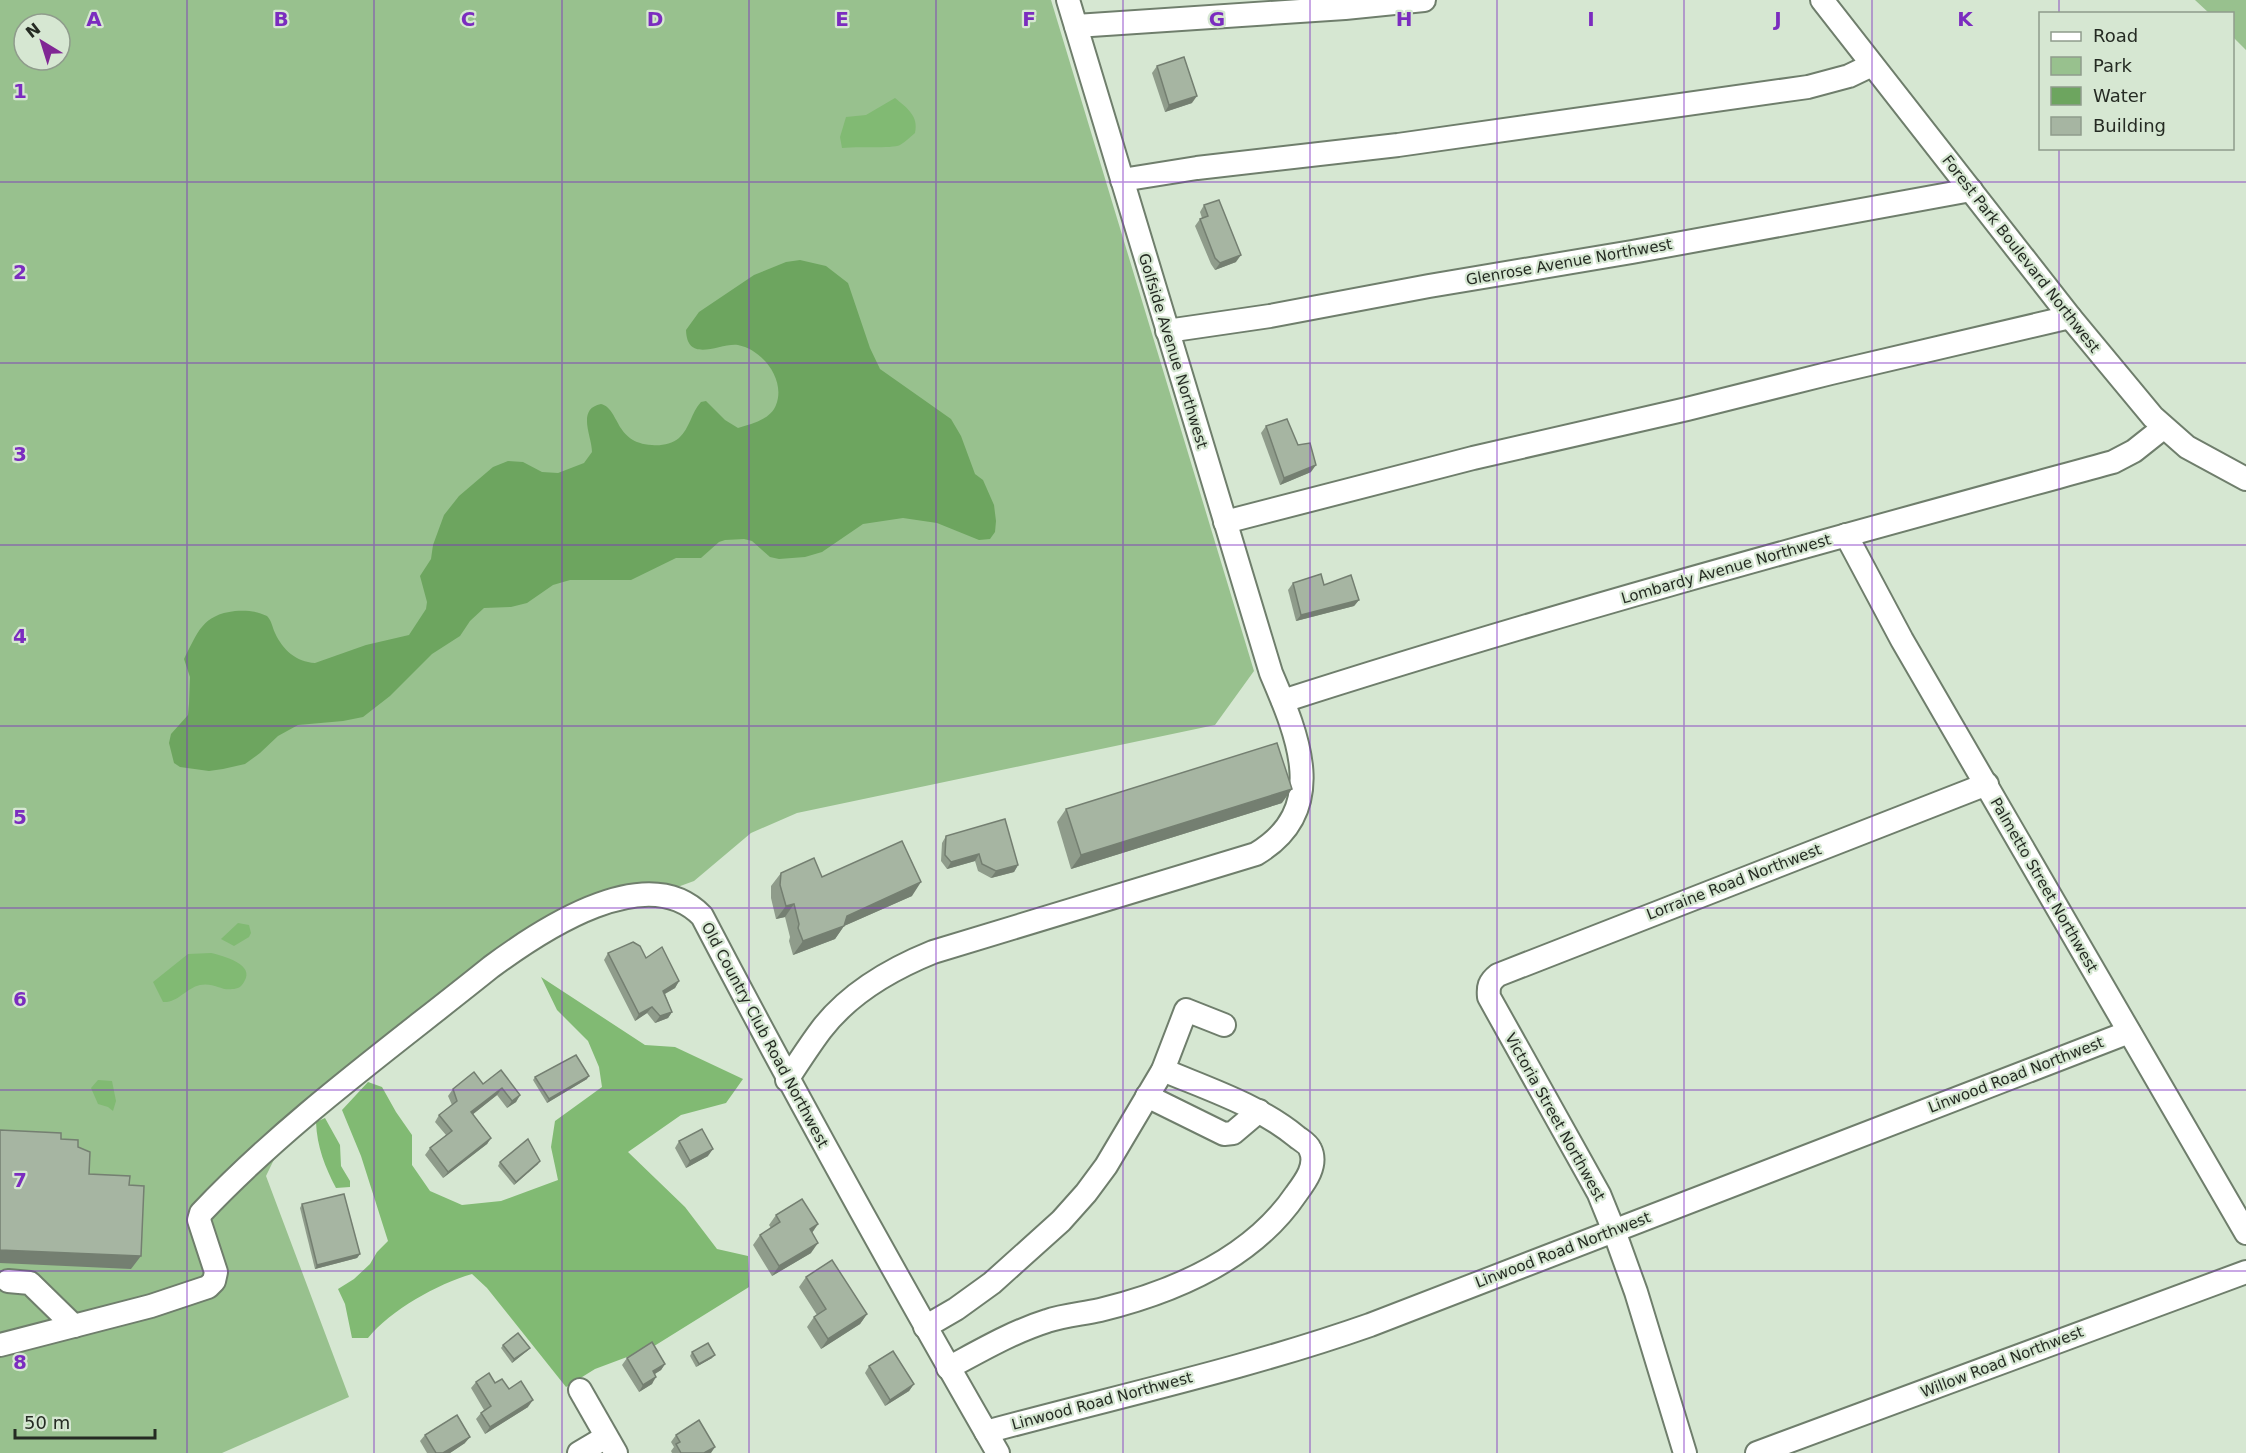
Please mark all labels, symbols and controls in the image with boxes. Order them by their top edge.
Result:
text: A [86,7,102,31]
text: B [273,7,289,31]
text: C [461,7,475,31]
text: D [647,7,663,31]
text: E [835,7,849,31]
text: F [1022,7,1036,31]
text: G [1209,7,1225,31]
text: H [1396,7,1412,31]
text: I [1587,7,1595,31]
text: J [1772,7,1782,31]
text: K [1957,7,1974,31]
north arrow [12,12,72,72]
legend [2039,12,2234,150]
text: N [22,19,44,42]
text: Road [2093,25,2138,46]
text: Park [2093,55,2132,76]
text: 1 [13,79,27,103]
text: Water [2093,85,2147,106]
text: Building [2093,115,2166,136]
street label: Forest Park Boulevard Northwest [1938,152,2104,356]
street label: Glenrose Avenue Northwest [1465,235,1674,289]
street label: Golfside Avenue Northwest [1135,251,1211,451]
text: 2 [13,260,27,284]
text: 3 [13,442,27,466]
street label: Lombardy Avenue Northwest [1619,530,1833,608]
text: 4 [13,624,27,648]
street label: Palmetto Street Northwest [1987,794,2102,976]
text: 5 [13,805,27,829]
street label: Lorraine Road Northwest [1644,840,1824,924]
street label: Old Country Club Road Northwest [698,919,832,1151]
text: 6 [13,987,27,1011]
street label: Victoria Street Northwest [1501,1030,1609,1204]
street label: Linwood Road Northwest [1926,1033,2106,1117]
text: 7 [13,1168,27,1192]
street label: Linwood Road Northwest [1473,1208,1653,1292]
street label: Willow Road Northwest [1918,1323,2086,1401]
text: 8 [13,1350,27,1374]
street label: Linwood Road Northwest [1010,1368,1195,1434]
scale bar [15,1402,154,1440]
text: 50 m [24,1412,70,1433]

